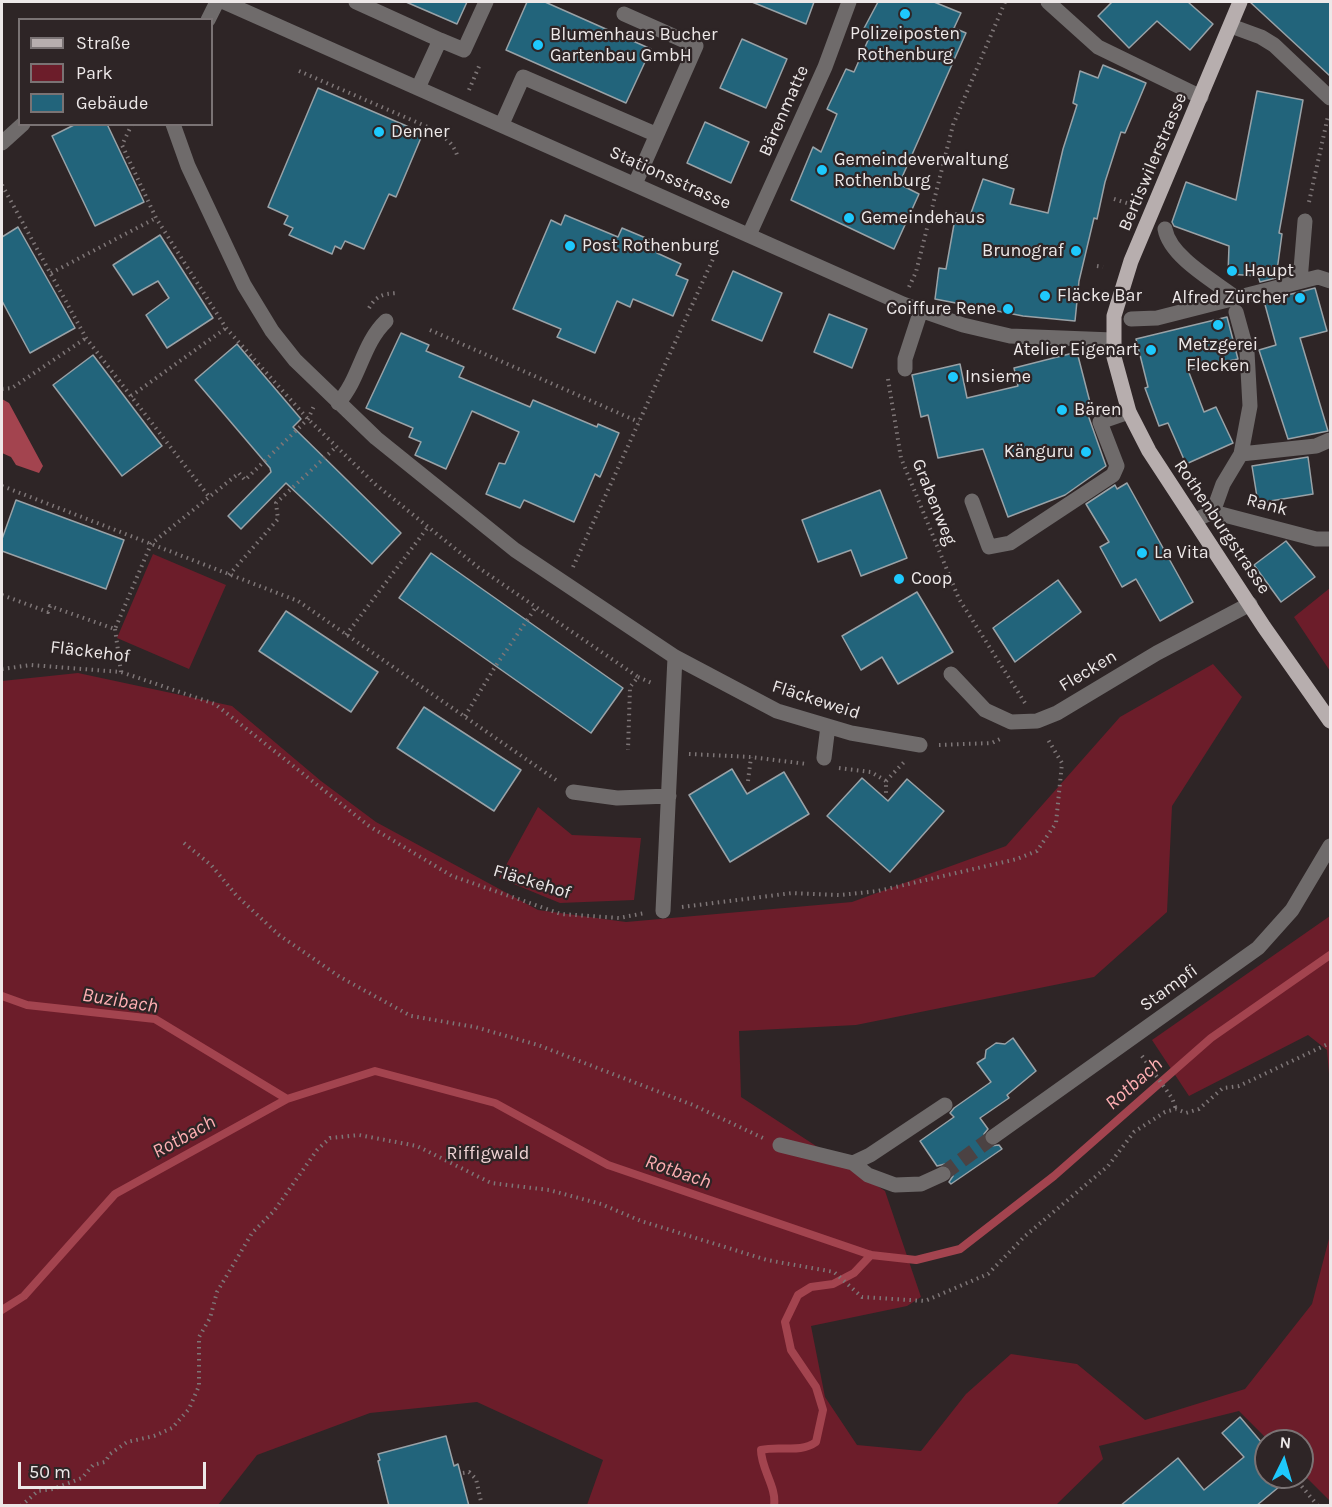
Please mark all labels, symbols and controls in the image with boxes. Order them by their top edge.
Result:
marker: Polizeiposten Rothenburg [898,7,912,21]
legend [18,18,213,126]
place label: Polizeiposten Rothenburg [850,23,960,66]
place label: Blumenhaus Bucher Gartenbau GmbH [550,24,717,66]
text: Straße [76,32,130,54]
marker: Blumenhaus Bucher Gartenbau GmbH [531,38,545,52]
text: Park [76,62,113,84]
street label: Bärenmatte [754,62,814,160]
street label: Bertiswilerstrasse [1114,89,1192,235]
text: Gebäude [76,92,148,114]
place label: Denner [391,121,450,143]
marker: Denner [372,125,386,139]
street label: Stationsstrasse [606,142,734,214]
place label: Gemeindeverwaltung Rothenburg [834,149,1009,192]
marker: Gemeindeverwaltung Rothenburg [815,163,829,177]
place label: Gemeindehaus [861,207,985,229]
marker: Gemeindehaus [842,211,856,225]
place label: Post Rothenburg [582,235,719,257]
marker: Post Rothenburg [563,239,577,253]
place label: Brunograf [982,240,1064,262]
marker: Brunograf [1069,244,1083,258]
place label: Haupt [1244,260,1294,282]
marker: Haupt [1225,264,1239,278]
place label: Fläcke Bar [1057,285,1142,307]
place label: Alfred Zürcher [1172,287,1288,309]
marker: Fläcke Bar [1038,289,1052,303]
marker: Alfred Zürcher [1293,291,1307,305]
place label: Coiffure Rene [886,298,996,320]
marker: Coiffure Rene [1001,302,1015,316]
marker: Metzgerei Flecken [1211,318,1225,332]
place label: Metzgerei Flecken [1178,334,1258,376]
place label: Atelier Eigenart [1013,339,1139,361]
marker: Atelier Eigenart [1144,343,1158,357]
place label: Insieme [965,366,1031,388]
marker: Insieme [946,370,960,384]
place label: Bären [1074,399,1122,421]
marker: Bären [1055,403,1069,417]
place label: Känguru [1004,441,1074,463]
marker: Känguru [1079,445,1093,459]
street label: Grabenweg [907,456,961,548]
street label: Rothenburgstrasse [1169,456,1275,598]
street label: Rank [1244,489,1290,521]
place label: La Vita [1154,542,1209,564]
marker: La Vita [1135,546,1149,560]
place label: Coop [911,568,952,590]
marker: Coop [892,572,906,586]
street label: Fläckehof [49,636,131,668]
street label: Flecken [1055,645,1121,697]
street label: Fläckeweid [769,676,863,724]
street label: Fläckehof [491,860,573,904]
street label: Stampfi [1136,960,1202,1016]
water label: Buzibach [80,983,160,1019]
water label: Rotbach [1100,1053,1168,1115]
water label: Rotbach [148,1110,220,1164]
park label: Riffigwald [447,1143,529,1165]
water label: Rotbach [642,1150,714,1194]
north arrow [1254,1429,1314,1489]
text: N [1279,1433,1292,1453]
scale bar [21,1450,208,1488]
text: 50 m [29,1461,71,1483]

